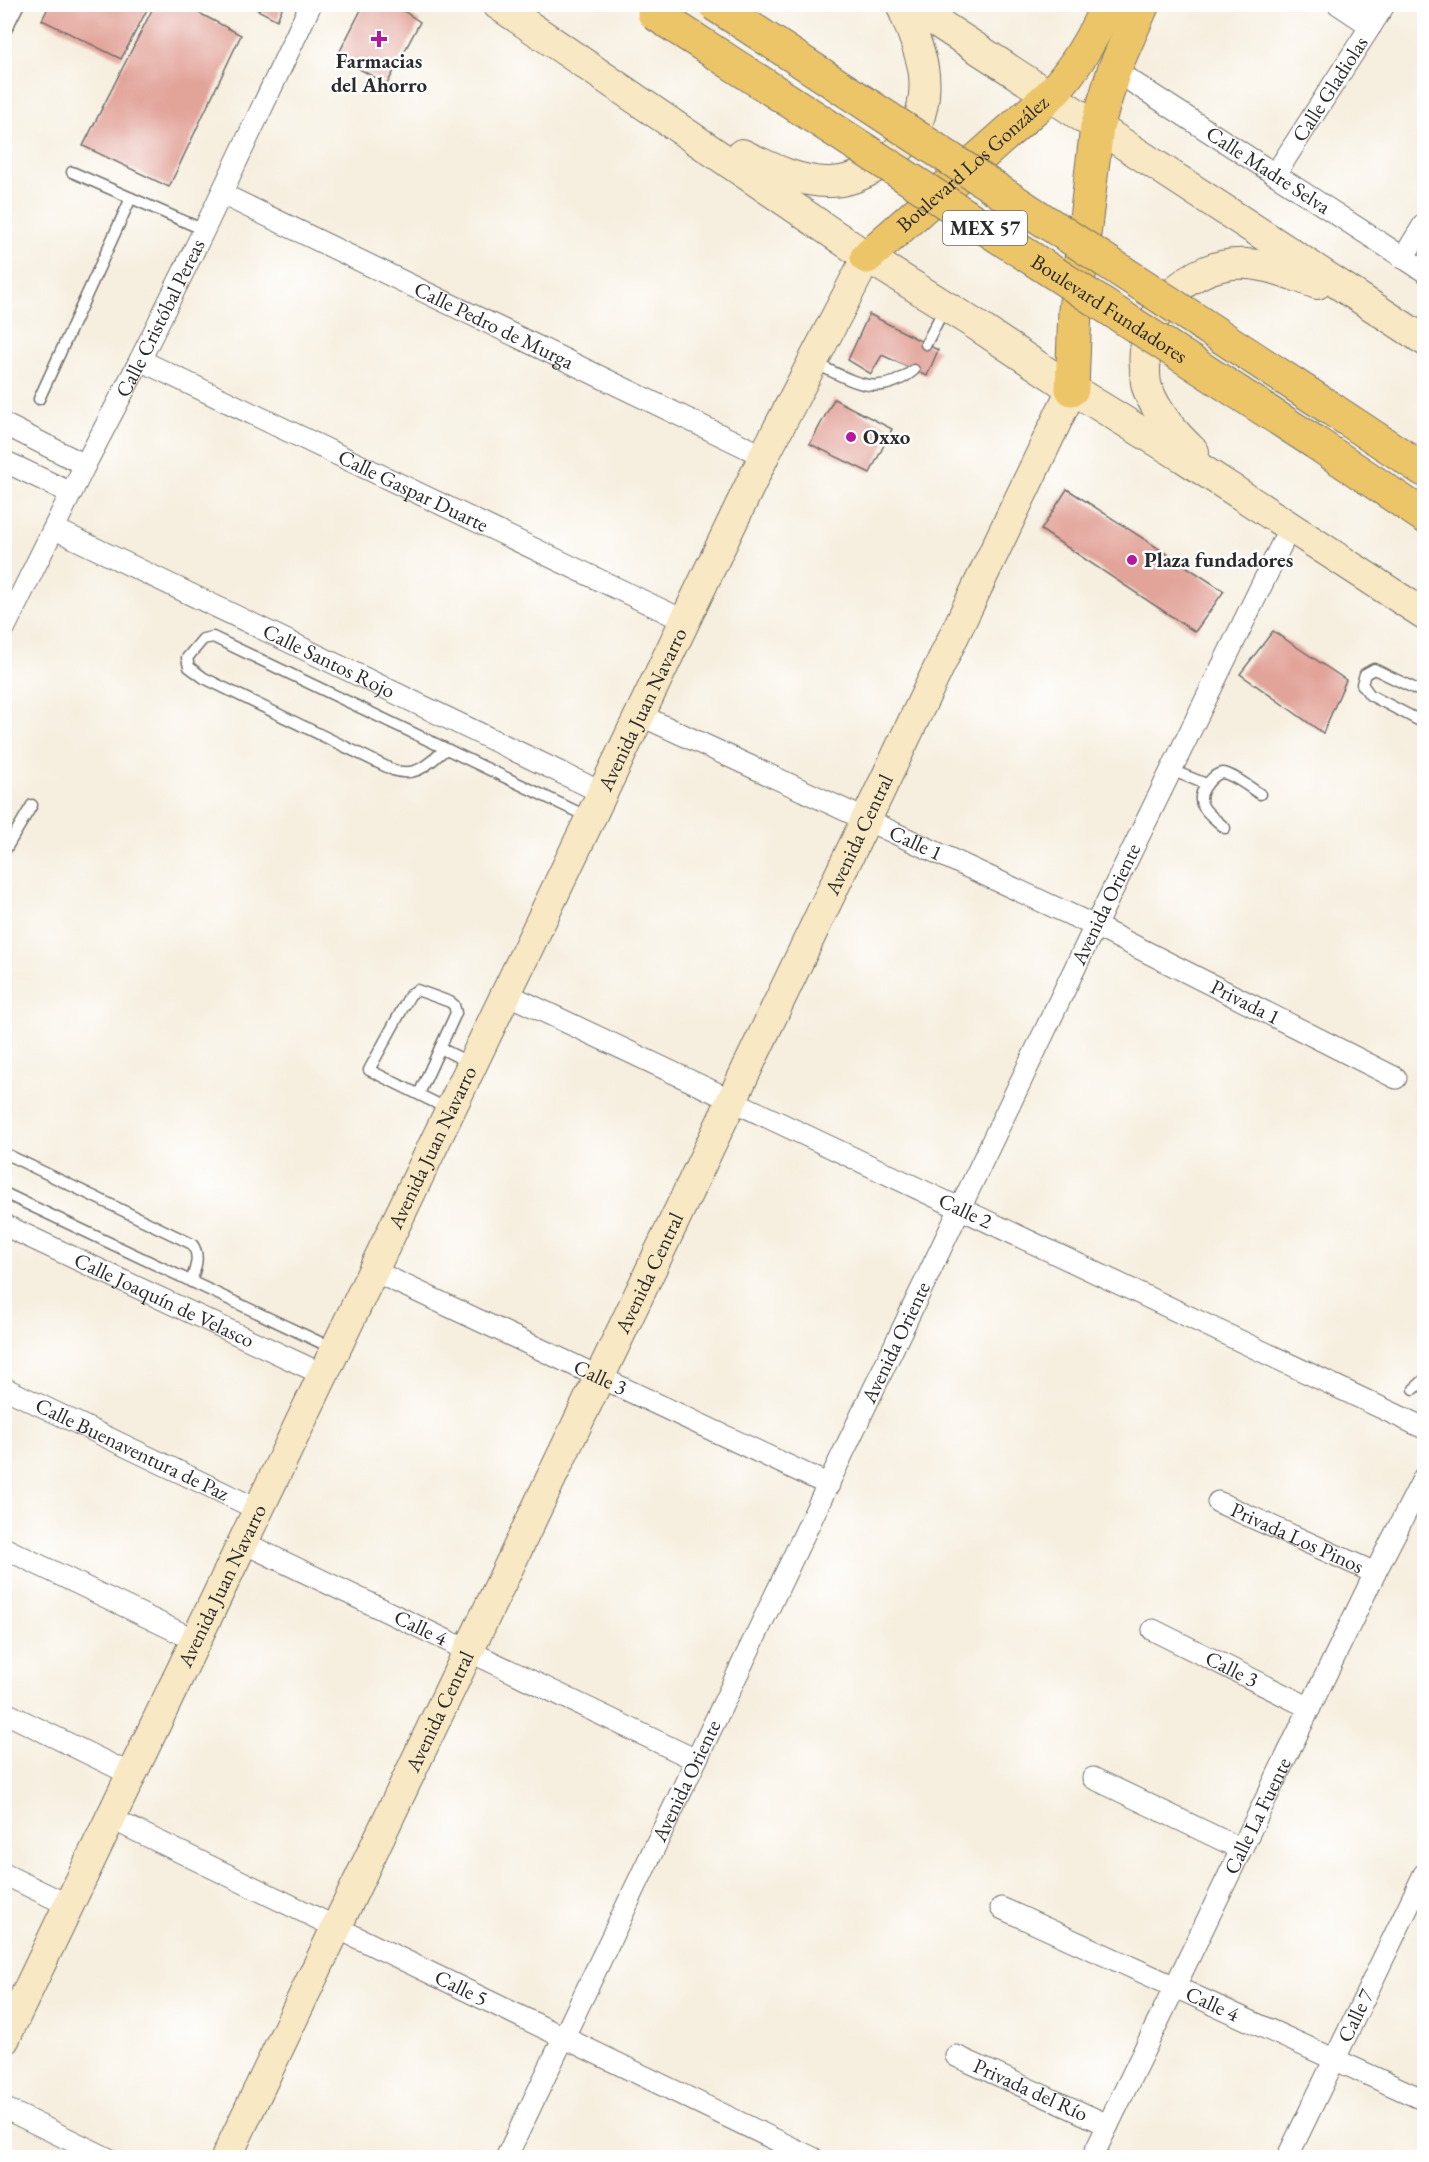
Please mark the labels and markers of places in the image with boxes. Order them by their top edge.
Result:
marker: Farmacias del Ahorro [372,32,386,46]
place label: Farmacias del Ahorro [331,47,427,98]
place label: Oxxo [863,423,911,450]
marker: Oxxo [844,430,858,444]
place label: Plaza fundadores [1144,546,1293,573]
marker: Plaza fundadores [1125,553,1139,567]

